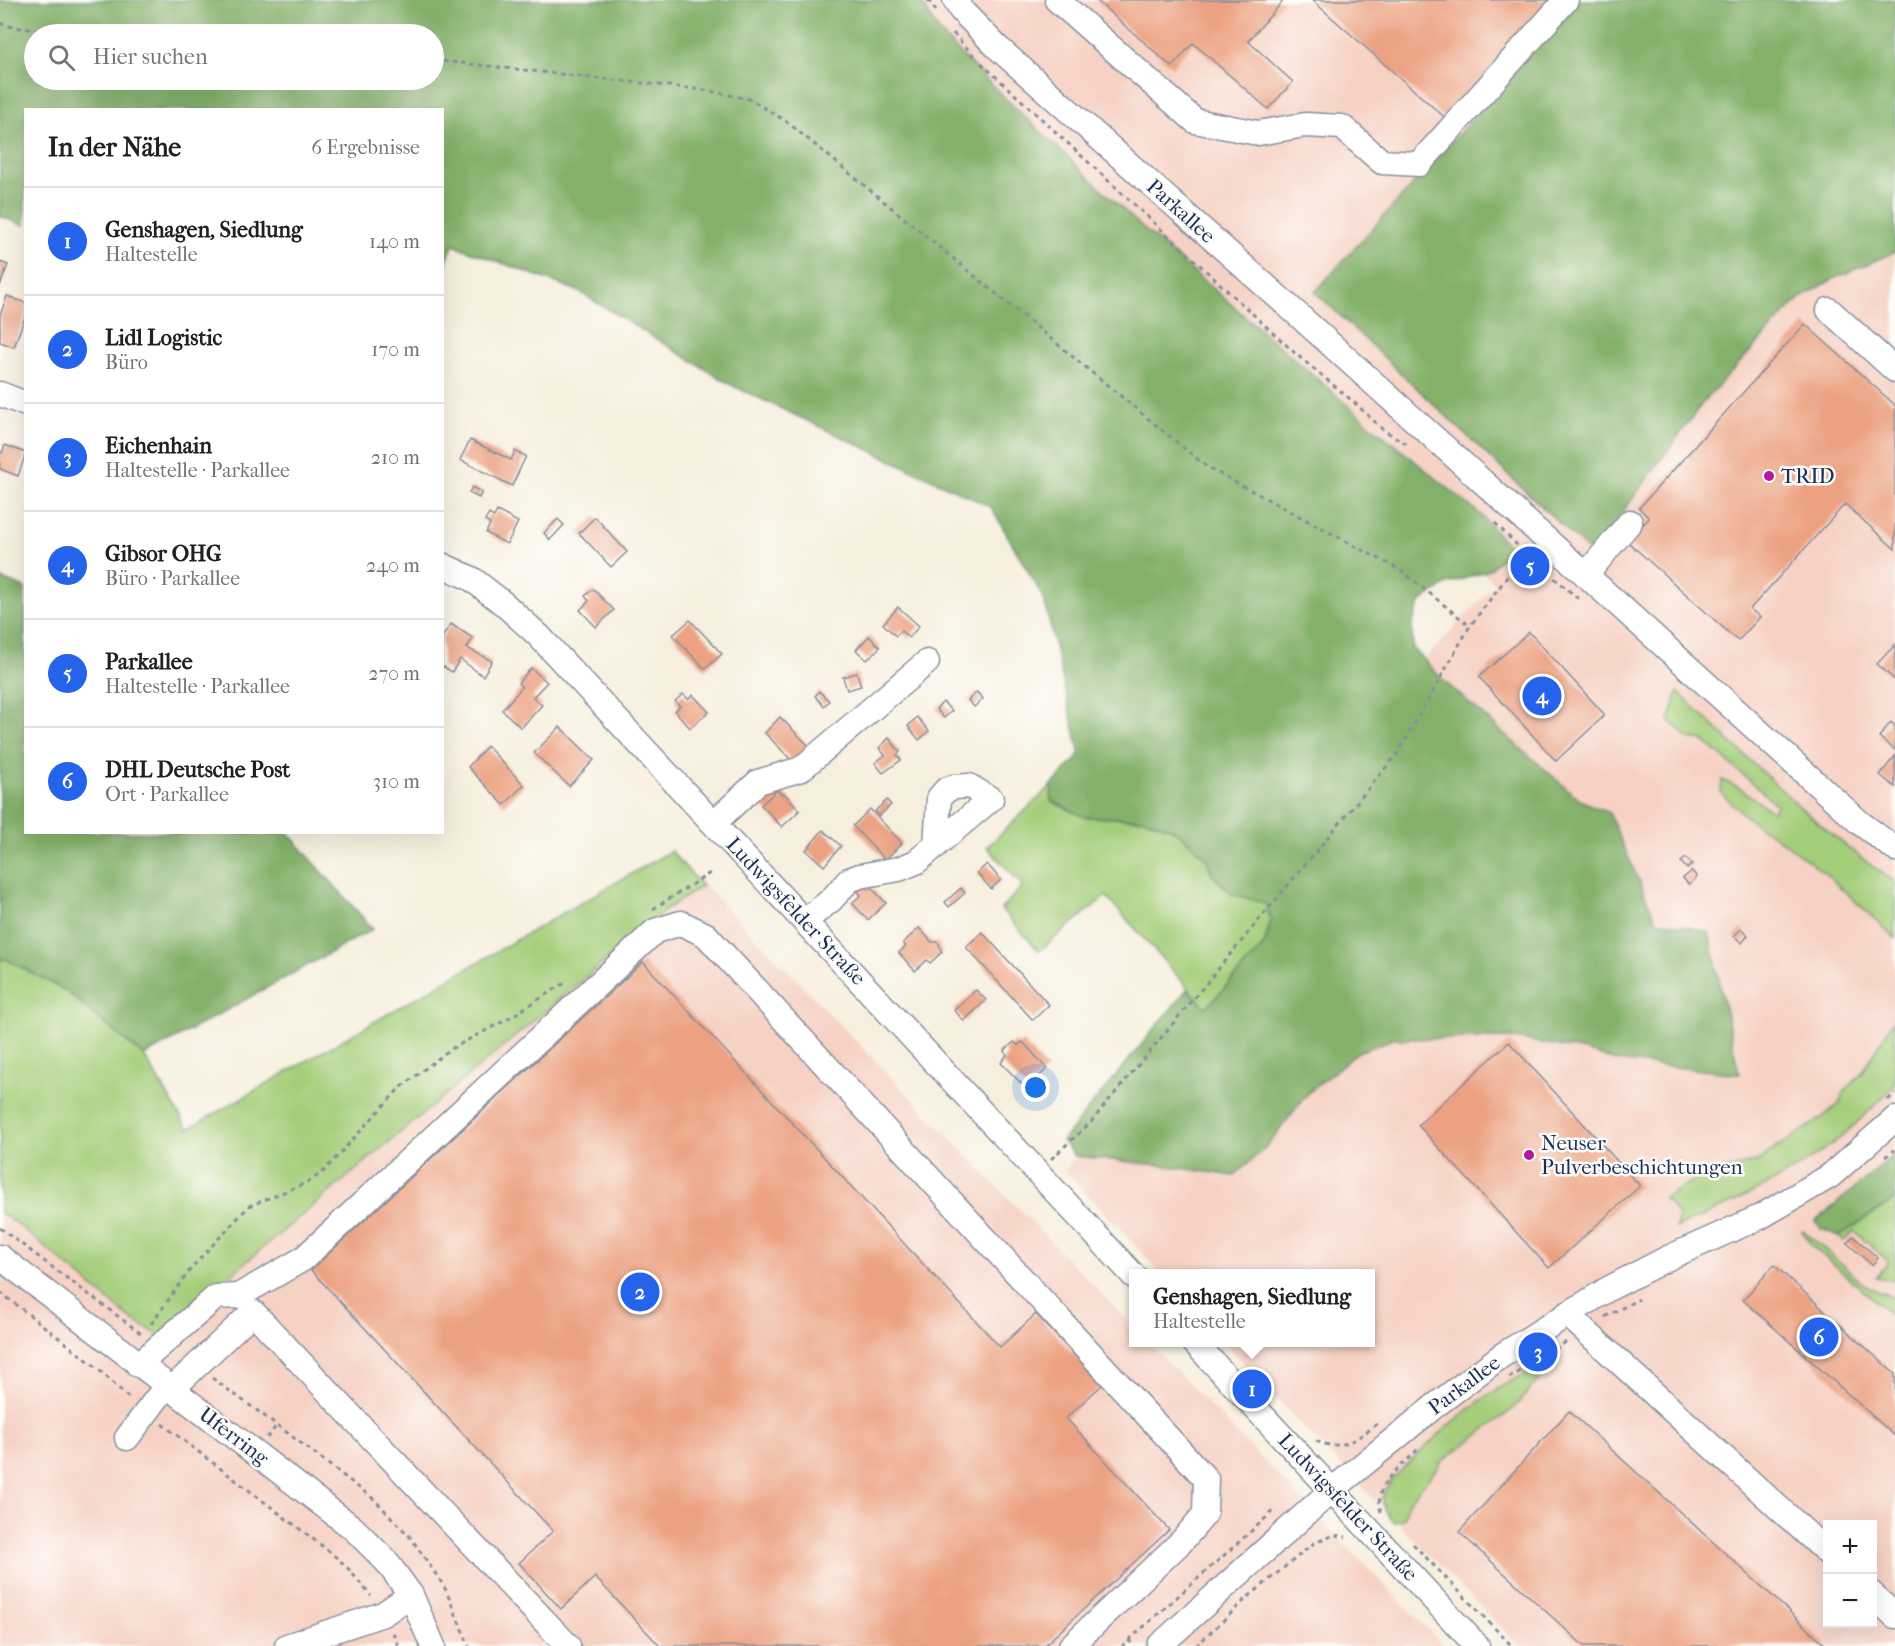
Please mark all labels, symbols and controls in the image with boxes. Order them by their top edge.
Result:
search box [24,24,444,90]
icon: search [45,41,78,74]
text: Hier suchen [93,44,208,70]
text: In der Nähe [48,132,181,163]
text: 6 Ergebnisse [311,136,420,159]
street label: Parkallee [1142,174,1220,248]
text: Genshagen, Siedlung [105,217,303,243]
text: 1 [64,230,71,253]
text: 140 m [369,230,420,253]
text: Haltestelle [105,243,198,266]
text: Lidl Logistic [105,325,222,351]
text: 2 [62,338,73,361]
text: 170 m [371,338,420,361]
text: Büro [105,351,148,374]
text: Eichenhain [105,433,212,459]
text: 3 [63,446,72,469]
text: 210 m [371,446,420,469]
text: Haltestelle · Parkallee [105,459,290,482]
place label: TRID [1781,464,1835,488]
marker: TRID [1762,469,1776,483]
text: Gibsor OHG [105,541,222,567]
pin: 5 [1510,544,1550,588]
text: 4 [62,554,73,577]
text: 240 m [366,554,420,577]
text: Büro · Parkallee [105,567,240,590]
text: Parkallee [105,649,193,675]
text: 5 [63,662,72,685]
text: 270 m [368,662,420,685]
pin: 4 [1522,674,1562,718]
text: Haltestelle · Parkallee [105,675,290,698]
text: DHL Deutsche Post [105,757,290,783]
text: 6 [62,770,73,793]
text: 310 m [373,770,420,793]
text: Ort · Parkallee [105,783,229,806]
street label: Ludwigsfelder Straße [721,832,871,990]
your location [1021,1073,1050,1102]
place label: Neuser Pulverbeschichtungen [1541,1131,1743,1179]
marker: Neuser Pulverbeschichtungen [1522,1148,1536,1162]
popup [1129,1269,1375,1347]
pin: 2 [620,1270,660,1314]
text: Genshagen, Siedlung [1153,1284,1351,1310]
text: Haltestelle [1153,1310,1246,1333]
pin: 6 [1800,1314,1838,1360]
pin: 3 [1518,1330,1558,1374]
street label: Parkallee [1423,1350,1505,1420]
pin: 1 [1232,1366,1272,1412]
street label: Uferring [195,1402,274,1470]
street label: Ludwigsfelder Straße [1273,1428,1423,1586]
map controls [1823,1520,1877,1628]
button: + [1823,1520,1877,1574]
button: − [1823,1574,1877,1628]

